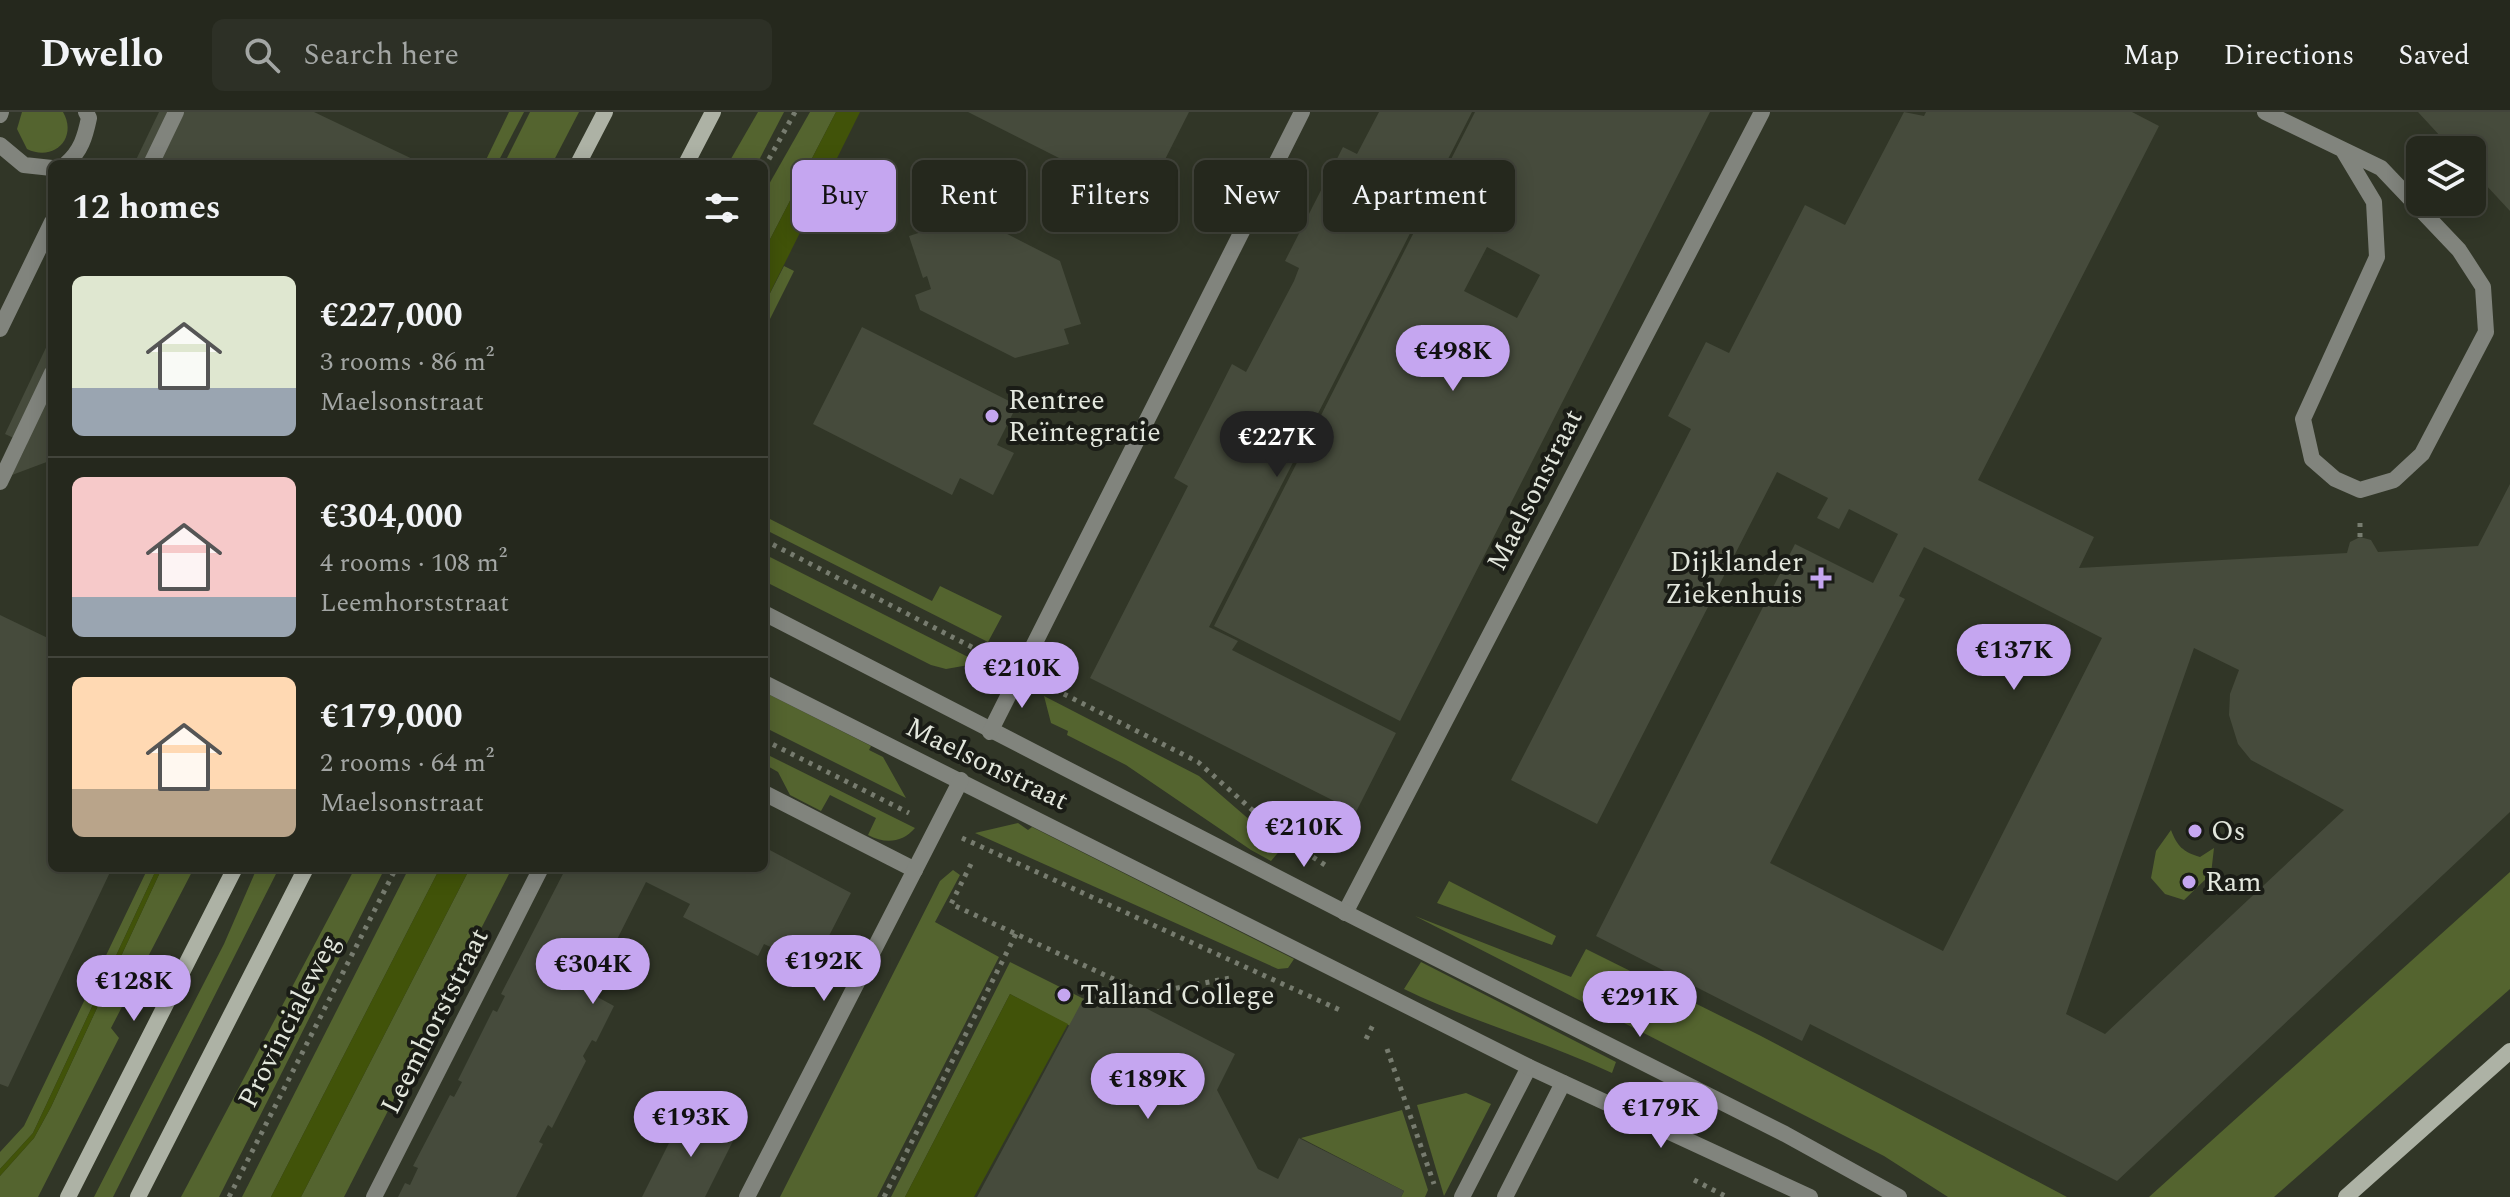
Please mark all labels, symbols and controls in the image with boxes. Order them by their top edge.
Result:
search box [212,19,772,91]
text: Dwello [40,26,164,84]
text: Search here [304,32,459,78]
icon: search [240,33,284,77]
text: Map [2123,34,2180,77]
text: Directions [2224,34,2354,77]
text: Saved [2398,34,2470,77]
map controls [2406,136,2486,216]
button: layers [2406,136,2486,216]
chip: Buy [792,160,896,232]
chip: Rent [912,160,1026,232]
chip: Filters [1042,160,1178,232]
chip: New [1194,160,1307,232]
chip: Apartment [1323,160,1515,232]
text: 12 homes [72,182,221,234]
icon: filters [700,186,744,230]
text: €227,000 [320,290,463,342]
icon: home [136,308,232,404]
pin: €498K [1397,325,1509,393]
text: €498K [1414,331,1492,371]
text: 3 rooms · 86 m² [320,342,494,382]
place label: Rentree Reïntegratie [1008,379,1161,454]
text: Maelsonstraat [320,382,484,422]
street label: Maelsonstraat [1476,402,1594,578]
marker: Rentree Reïntegratie [983,407,1001,425]
pin: €227K [1221,411,1333,479]
text: €227K [1238,417,1316,457]
text: €304,000 [320,491,463,543]
icon: home [136,509,232,605]
place label: Dijklander Ziekenhuis [1665,541,1803,616]
text: 4 rooms · 108 m² [320,543,507,583]
marker: Dijklander Ziekenhuis [1810,567,1832,589]
text: Leemhorststraat [320,583,509,623]
pin: €137K [1958,624,2070,692]
text: €137K [1975,630,2053,670]
pin: €210K [966,642,1078,710]
text: €210K [983,648,1061,688]
text: €179,000 [320,691,463,743]
street label: Maelsonstraat [898,706,1076,822]
icon: home [136,709,232,805]
text: 2 rooms · 64 m² [320,743,494,783]
text: Maelsonstraat [320,783,484,823]
pin: €210K [1248,801,1360,869]
text: €210K [1265,807,1343,847]
place label: Os [2211,810,2246,853]
marker: Os [2186,822,2204,840]
place label: Ram [2205,861,2262,904]
marker: Ram [2180,873,2198,891]
street label: Leemhorststraat [370,920,500,1122]
street label: Provincialeweg [227,927,351,1115]
pin: €192K [768,935,880,1003]
pin: €304K [537,938,649,1006]
text: €192K [785,941,863,981]
text: €304K [554,944,632,984]
pin: €128K [78,955,190,1023]
text: €128K [95,961,173,1001]
pin: €291K [1584,971,1696,1039]
place label: Talland College [1080,974,1274,1017]
text: €291K [1601,977,1679,1017]
marker: Talland College [1055,986,1073,1004]
pin: €189K [1092,1053,1204,1121]
text: €189K [1109,1059,1187,1099]
pin: €179K [1605,1082,1717,1150]
text: €179K [1622,1088,1700,1128]
pin: €193K [635,1091,747,1159]
text: €193K [652,1097,730,1137]

